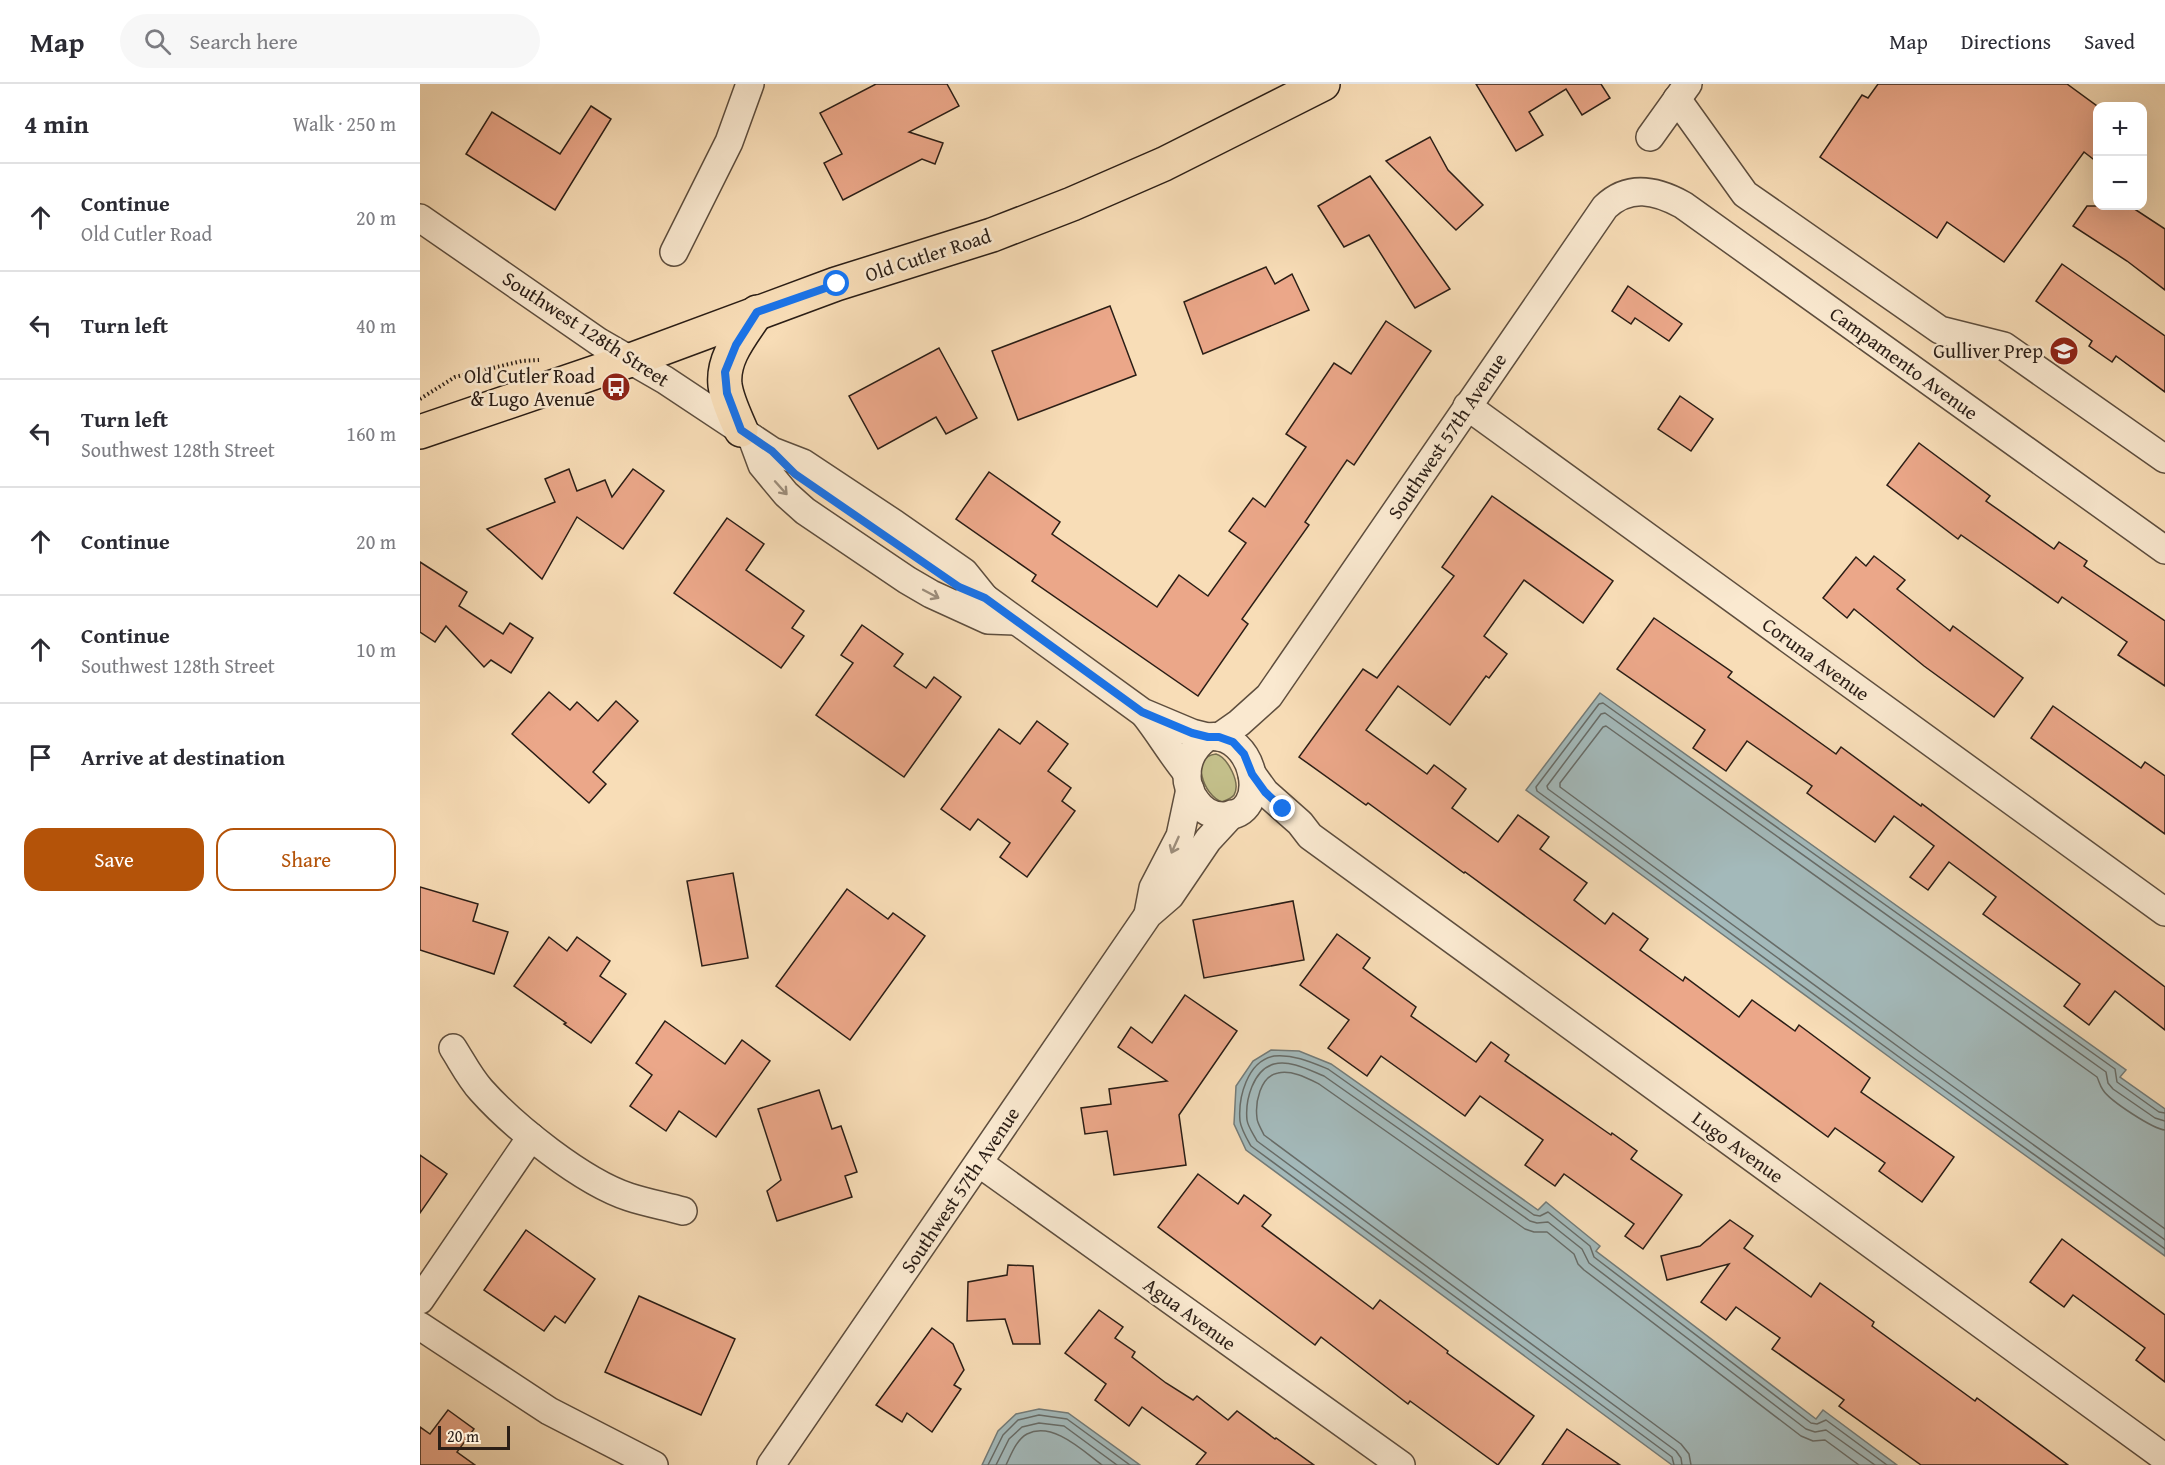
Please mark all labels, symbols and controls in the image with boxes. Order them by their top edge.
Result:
search box [120,14,540,68]
text: Map [30,21,84,62]
icon: search [141,25,174,58]
text: Search here [189,25,298,57]
text: Map [1889,26,1928,57]
text: Directions [1961,26,2051,57]
text: Saved [2084,26,2135,57]
map controls [2093,102,2147,210]
button: + [2093,102,2147,156]
text: 4 min [24,104,89,143]
text: Walk · 250 m [293,109,396,138]
button: − [2093,156,2147,210]
text: Continue [81,187,170,219]
icon: ahead [24,201,57,234]
text: 20 m [356,203,396,232]
text: Old Cutler Road [81,219,212,248]
street label: Old Cutler Road [861,220,995,289]
street label: Southwest 128th Street [497,264,675,394]
route start [823,270,849,296]
street label: Campamento Avenue [1824,299,1984,426]
icon: left [24,309,57,342]
text: Turn left [81,309,168,341]
text: 40 m [356,311,396,340]
school or university icon: Gulliver Prep [2048,335,2080,367]
place label: Gulliver Prep [1933,336,2043,365]
street label: Southwest 57th Avenue [1380,347,1513,525]
place label: Old Cutler Road & Lugo Avenue [464,361,595,413]
bus stop icon: Old Cutler Road & Lugo Avenue [600,371,632,403]
text: Turn left [81,403,168,435]
icon: left [24,417,57,450]
text: 160 m [346,419,396,448]
text: Southwest 128th Street [81,435,275,464]
one-way arrow [774,480,788,495]
icon: ahead [24,525,57,558]
text: Continue [81,525,170,557]
text: 20 m [356,527,396,556]
one-way arrow [922,589,940,600]
street label: Coruna Avenue [1757,610,1876,708]
text: Continue [81,619,170,651]
icon: ahead [24,633,57,666]
text: 10 m [356,635,396,664]
text: Southwest 128th Street [81,651,275,680]
icon: arrive [24,741,57,774]
text: Arrive at destination [81,741,285,773]
route end [1269,795,1295,821]
button: Save [24,828,204,891]
button: Share [216,828,396,891]
one-way arrow [1169,836,1181,854]
street label: Southwest 57th Avenue [893,1101,1026,1279]
street label: Lugo Avenue [1687,1104,1790,1190]
street label: Agua Avenue [1138,1270,1243,1357]
scale bar [438,1423,510,1450]
text: 20 m [447,1424,479,1448]

